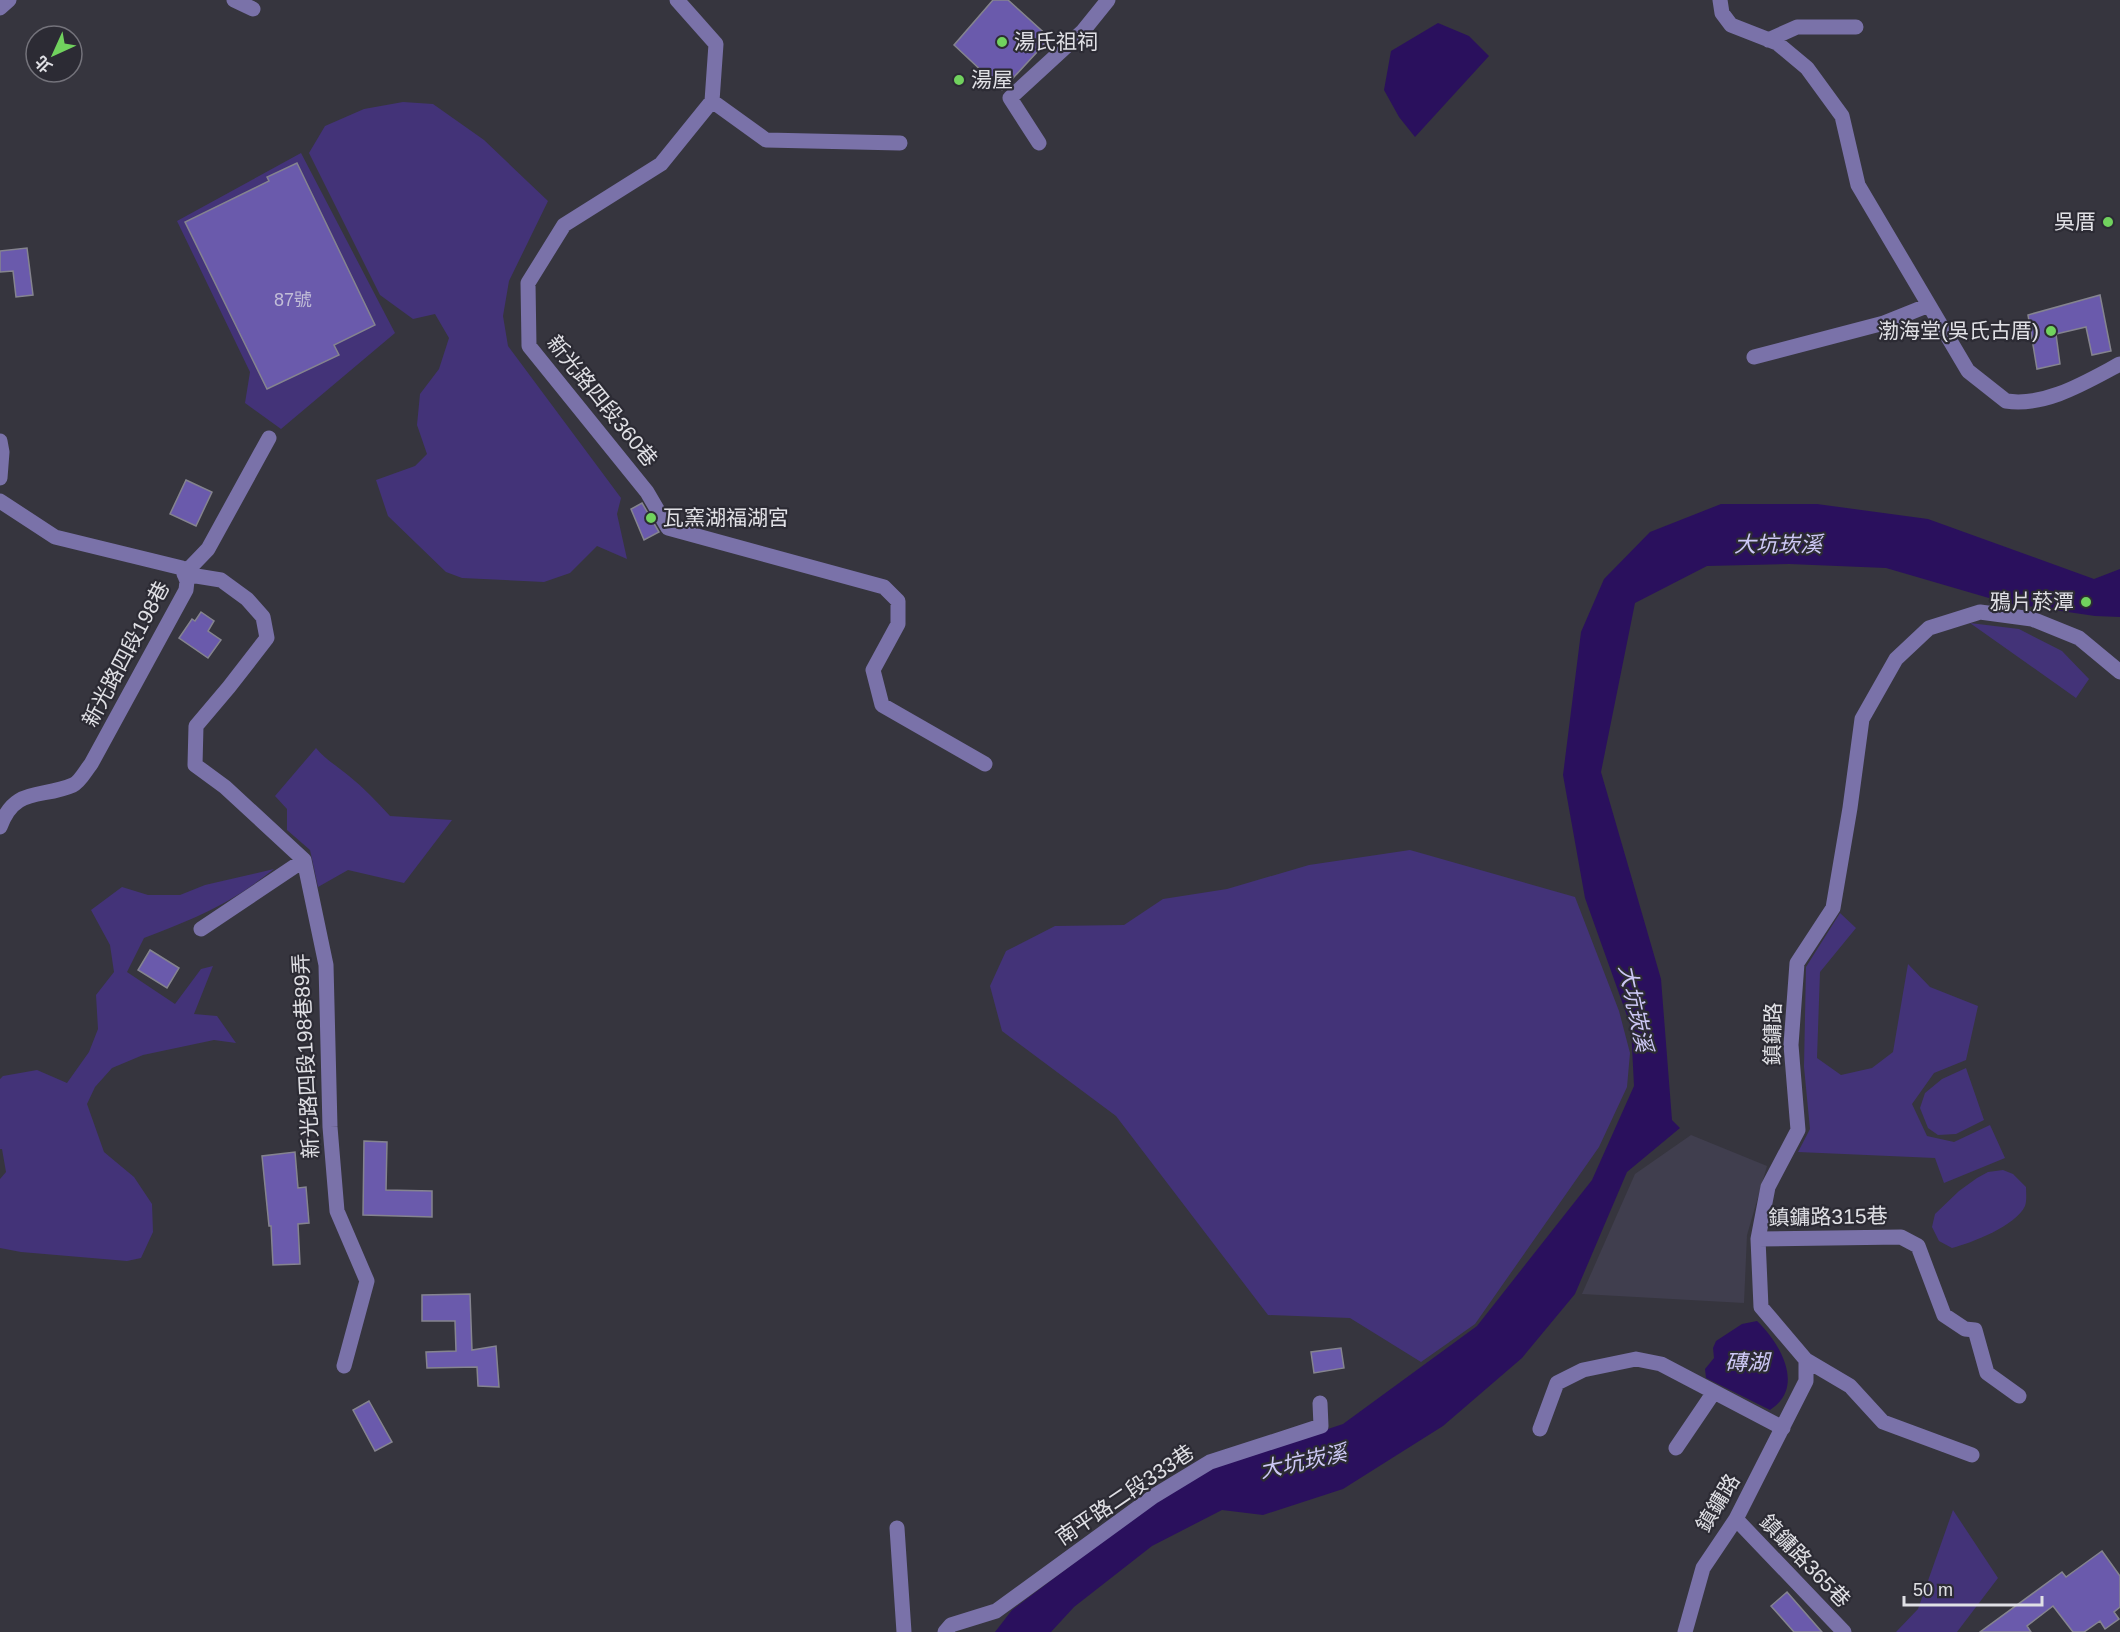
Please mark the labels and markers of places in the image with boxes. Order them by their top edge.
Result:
place label: 湯氏祖祠 [1014,30,1098,53]
marker: 湯氏祖祠 [995,35,1009,49]
place label: 湯屋 [971,68,1013,91]
marker: 湯屋 [952,73,966,87]
place label: 吳厝 [2054,210,2096,233]
marker: 吳厝 [2101,215,2115,229]
place label: 渤海堂(吳氏古厝) [1878,319,2039,342]
marker: 渤海堂(吳氏古厝) [2044,324,2058,338]
place label: 瓦窯湖福湖宮 [663,506,789,529]
marker: 瓦窯湖福湖宮 [644,511,658,525]
place label: 鴉片菸潭 [1990,590,2074,613]
marker: 鴉片菸潭 [2079,595,2093,609]

